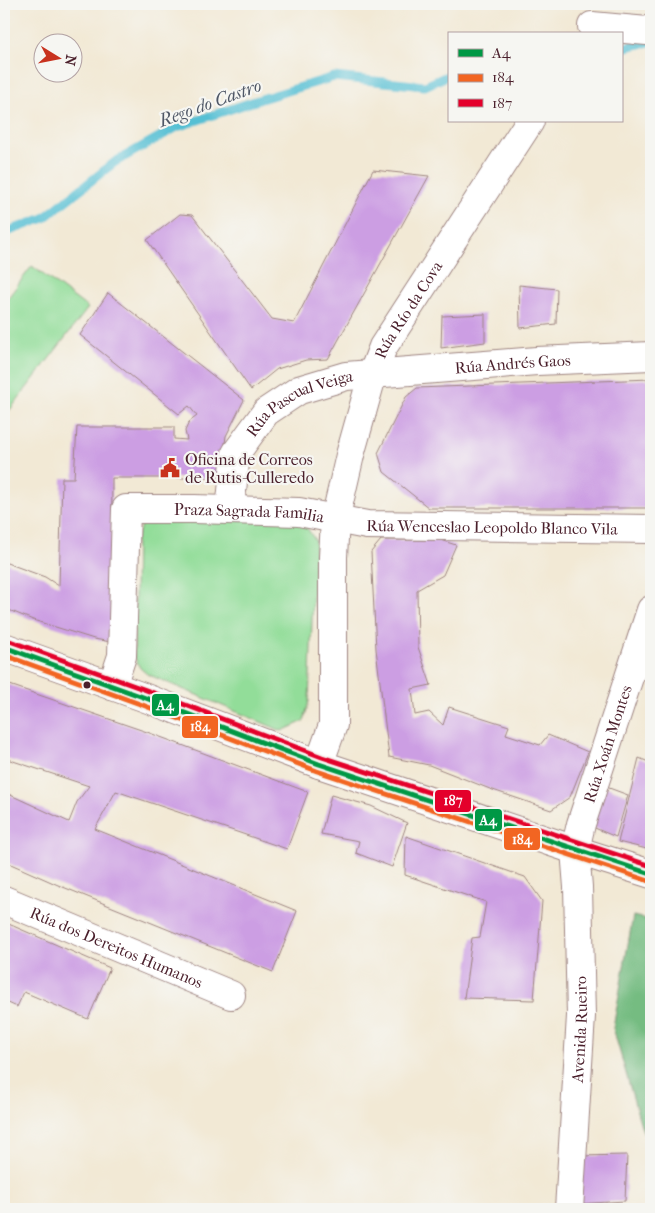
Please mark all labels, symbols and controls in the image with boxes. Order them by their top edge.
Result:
north arrow [32,32,82,82]
legend [448,32,622,122]
text: A4 [491,44,512,62]
text: N [61,53,80,67]
text: 184 [492,68,515,86]
water label: Rego do Castro [155,75,264,132]
text: 187 [492,94,512,112]
street label: Rúa Río da Cova [370,257,447,361]
street label: Rúa Andrés Gaos [454,351,571,377]
street label: Rúa Pascual Veiga [242,366,354,440]
place label: Oficina de Correos de Rutis-Culleredo [185,450,314,487]
public building icon: Oficina de Correos de Rutis-Culleredo [159,457,181,479]
street label: Praza Sagrada Familia [174,500,326,527]
street label: Rúa Wenceslao Leopoldo Blanco Vila [366,516,618,539]
unlabelled marker [82,680,92,690]
street label: Rúa Xoán Montes [580,683,636,805]
line badge: A4 [151,693,180,717]
text: A4 [155,697,174,714]
line badge: 184 [181,715,219,739]
text: 184 [190,718,211,735]
line badge: 187 [434,789,472,813]
text: 187 [444,792,463,809]
line badge: A4 [474,808,503,832]
text: A4 [478,812,497,829]
line badge: 184 [503,827,541,851]
text: 184 [512,831,533,848]
street label: Rúa dos Dereitos Humanos [27,903,206,992]
street label: Avenida Rueiro [568,976,591,1084]

